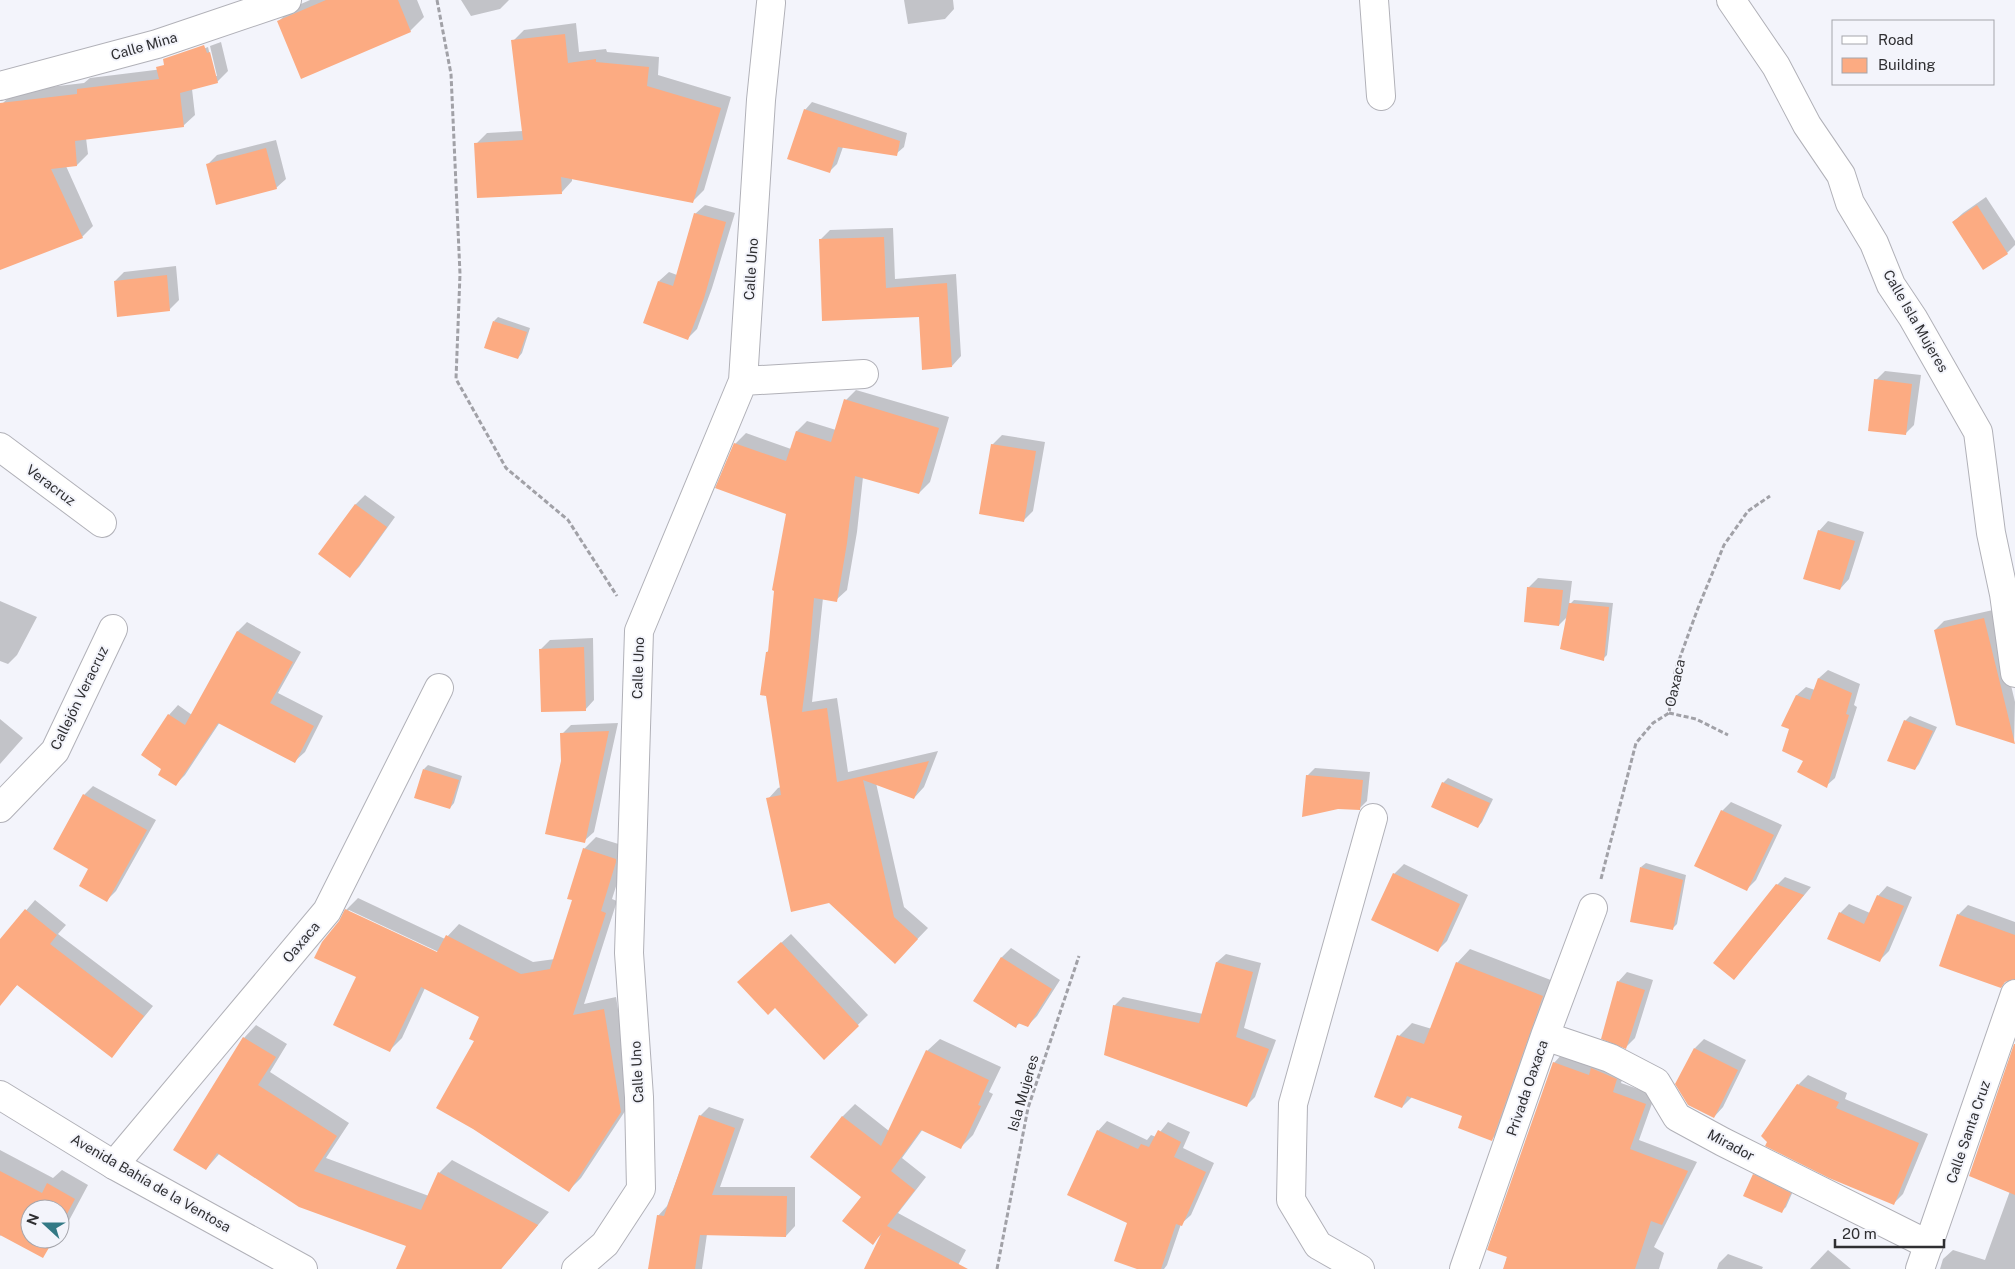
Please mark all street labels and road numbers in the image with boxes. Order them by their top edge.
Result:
street label: Calle Mina [109,29,179,63]
street label: Calle Uno [741,237,761,301]
street label: Calle Isla Mujeres [1880,267,1952,375]
street label: Veracruz [23,461,79,509]
street label: Calle Uno [629,637,647,699]
street label: Callejón Veracruz [47,643,111,752]
street label: Oaxaca [1662,658,1688,708]
street label: Oaxaca [279,918,323,966]
street label: Privada Oaxaca [1503,1038,1551,1138]
street label: Calle Uno [627,1040,647,1104]
street label: Isla Mujeres [1004,1053,1042,1133]
street label: Calle Santa Cruz [1943,1078,1993,1186]
street label: Mirador [1705,1126,1757,1164]
street label: Avenida Bahía de la Ventosa [68,1131,234,1235]

